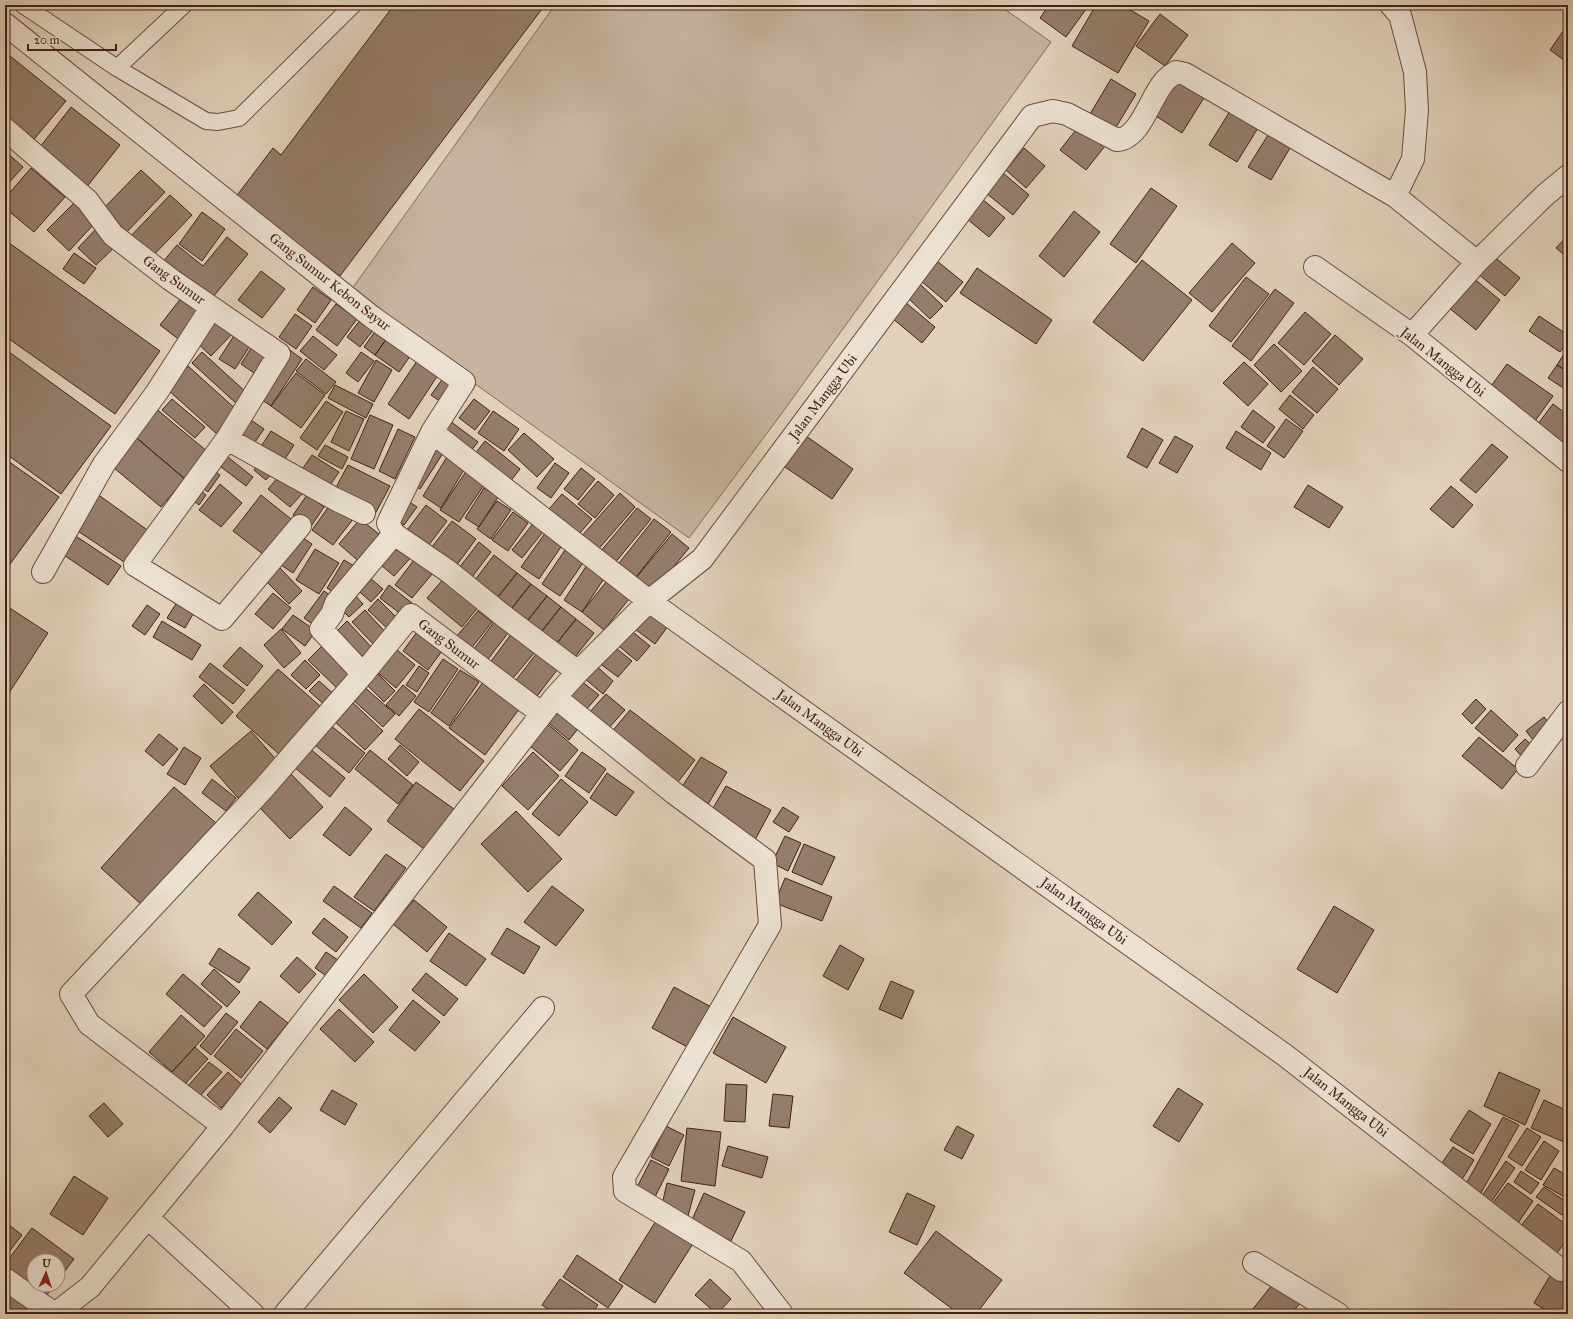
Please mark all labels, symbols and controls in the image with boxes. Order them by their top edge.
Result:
scale bar [28,26,116,52]
text: 20 m [34,33,60,47]
street label: Gang Sumur Kebon Sayur [266,229,395,335]
street label: Gang Sumur [139,252,209,309]
street label: Jalan Mangga Ubi [1395,322,1489,401]
street label: Jalan Mangga Ubi [784,351,862,446]
street label: Gang Sumur [415,615,484,673]
street label: Jalan Mangga Ubi [771,685,867,761]
street label: Jalan Mangga Ubi [1035,873,1131,949]
street label: Jalan Mangga Ubi [1298,1062,1392,1141]
north arrow [26,1253,66,1293]
text: U [42,1257,51,1270]

